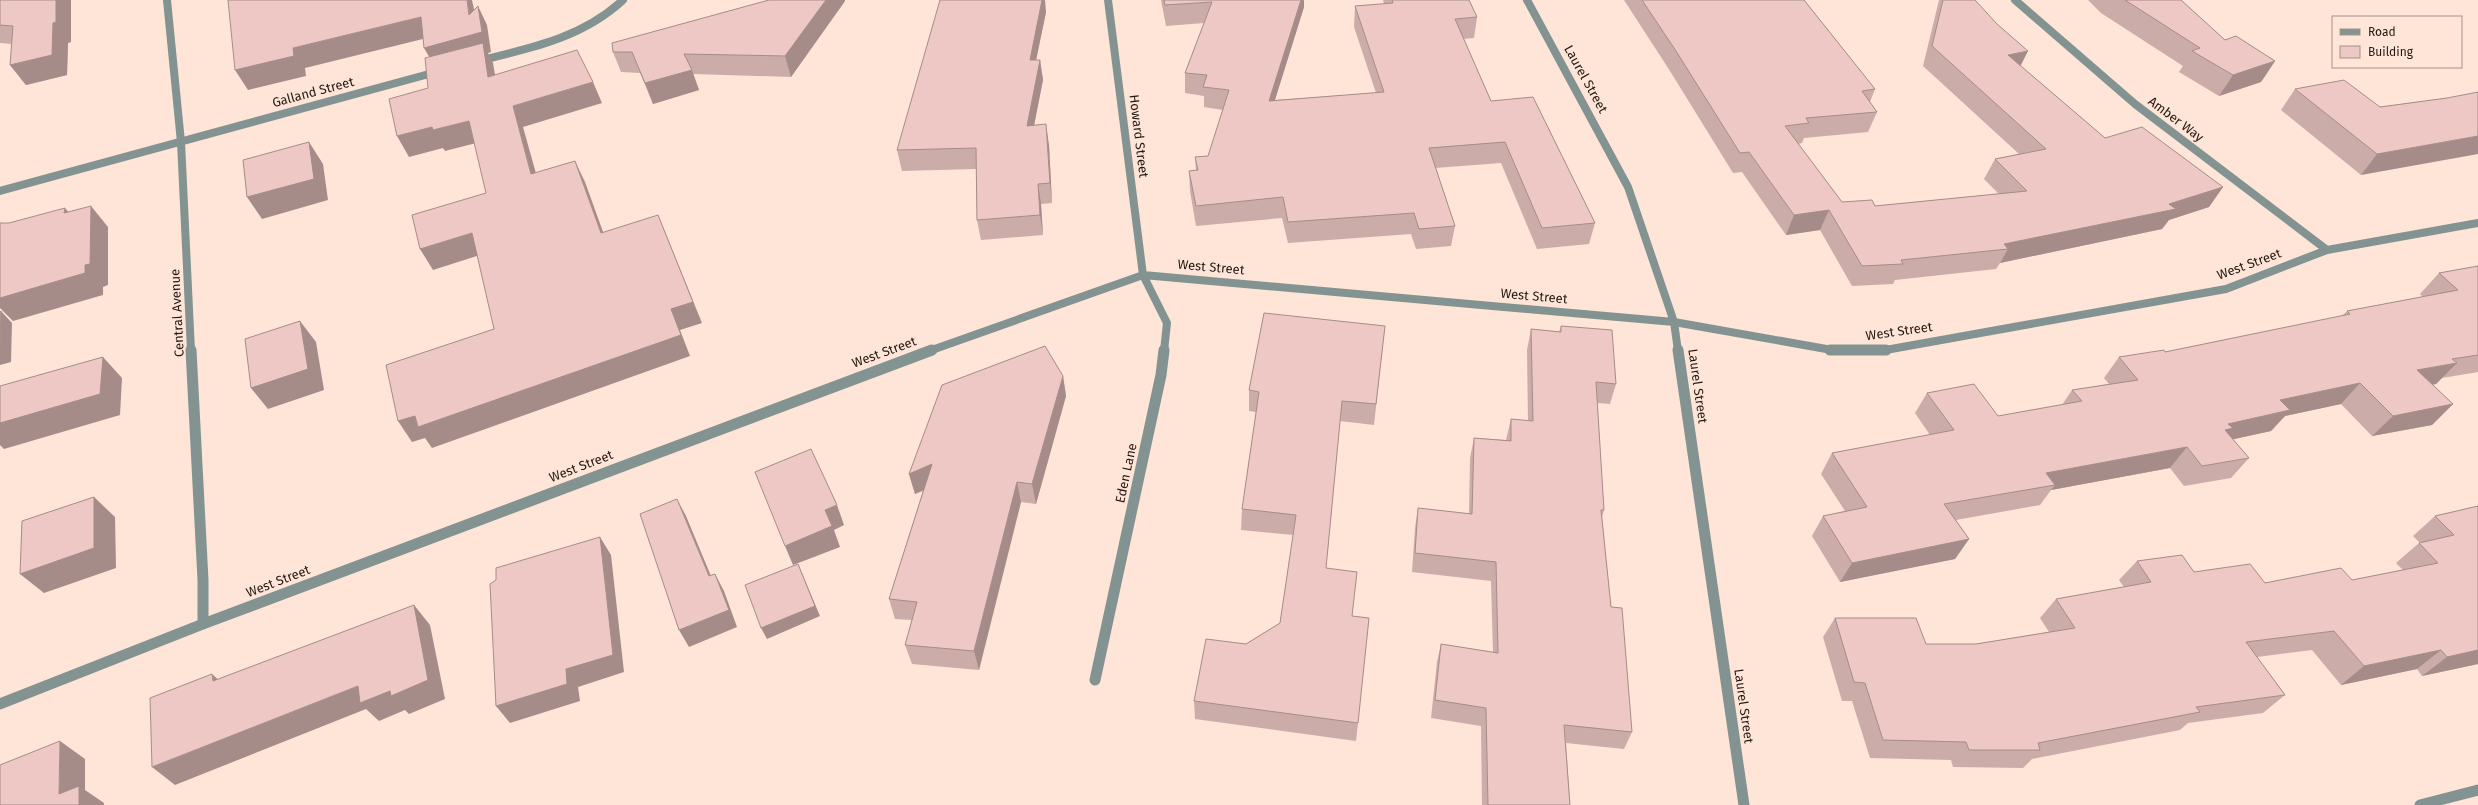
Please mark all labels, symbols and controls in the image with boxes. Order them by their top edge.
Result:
legend [2332,16,2462,68]
text: Road [2368,25,2396,39]
street label: Laurel Street [1561,42,1611,116]
text: Building [2368,45,2414,59]
street label: Galland Street [271,74,356,110]
street label: Howard Street [1126,93,1152,179]
street label: Amber Way [2145,93,2207,145]
street label: West Street [2215,245,2283,283]
street label: West Street [1177,257,1245,277]
street label: Central Avenue [167,269,187,357]
street label: West Street [1500,286,1568,306]
street label: West Street [1865,319,1934,343]
street label: West Street [850,333,918,371]
street label: Laurel Street [1685,348,1711,425]
street label: Eden Lane [1112,442,1140,504]
street label: West Street [547,447,615,485]
street label: West Street [244,562,312,600]
street label: Laurel Street [1731,668,1757,745]

